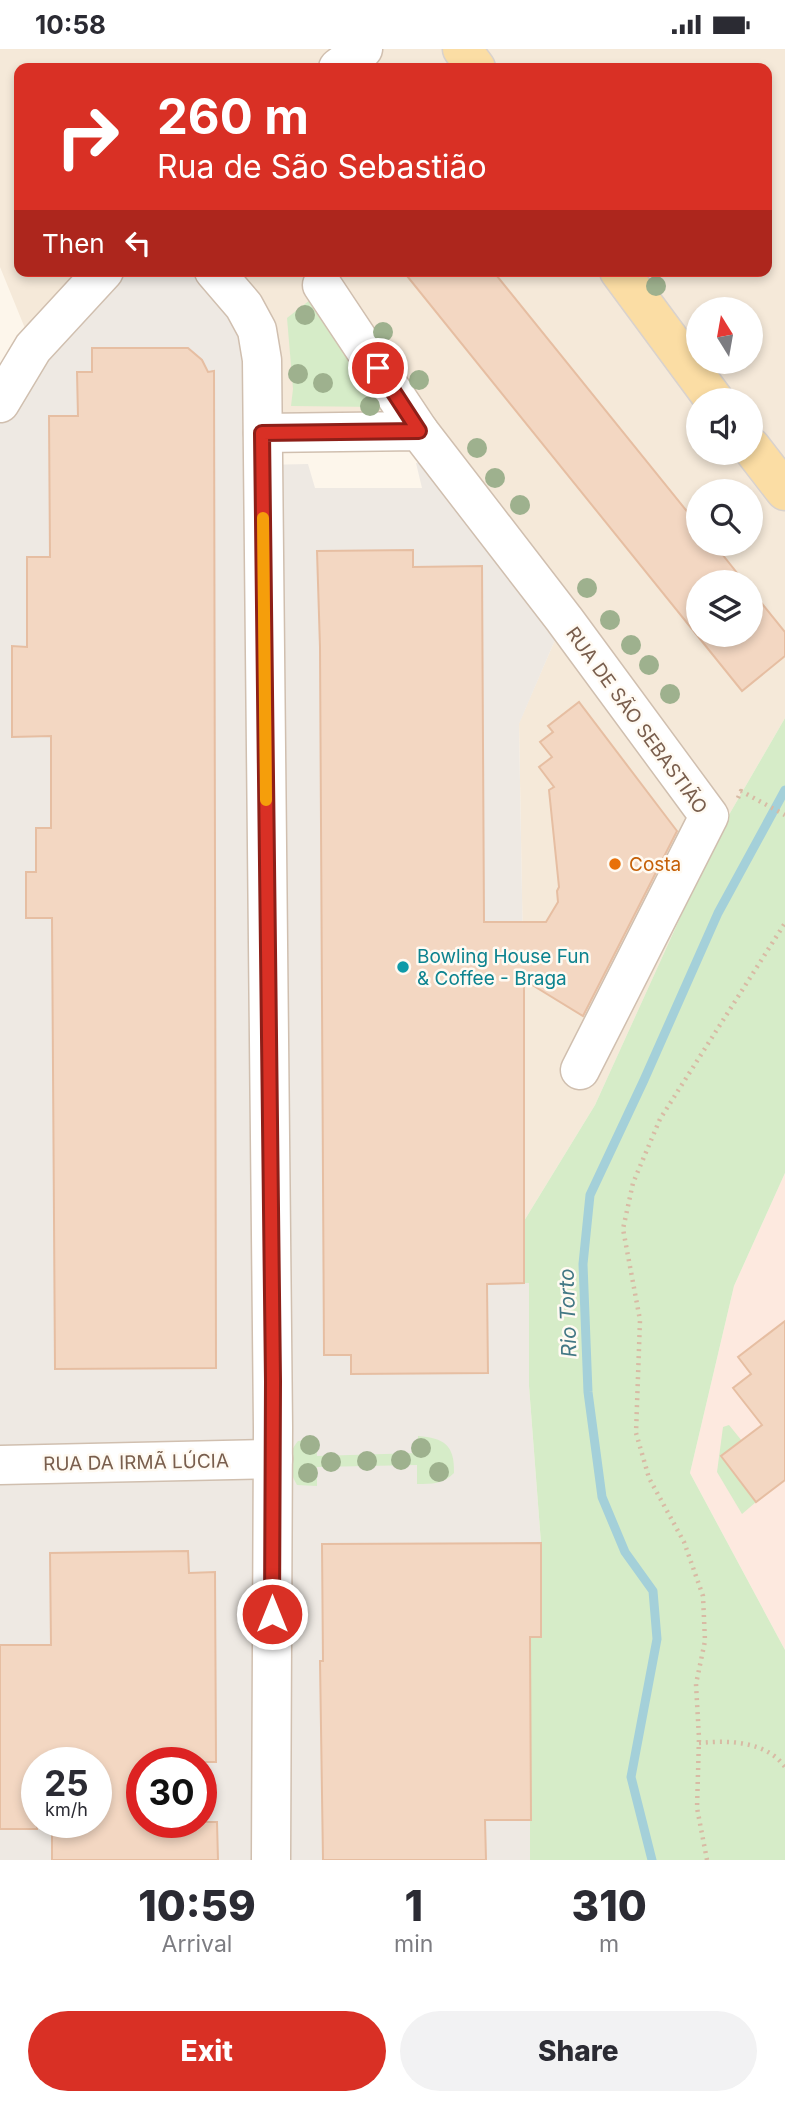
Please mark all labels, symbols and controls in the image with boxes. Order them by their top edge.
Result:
text: 10:58 [35,9,106,40]
text: 260 m [157,87,309,146]
icon: right [42,91,133,182]
text: Rua de São Sebastião [157,147,487,186]
icon: left [119,224,157,262]
text: Then [42,228,105,259]
north arrow [686,297,763,375]
map controls [686,297,763,647]
pin [348,338,408,398]
icon: arrive [359,349,397,387]
button: sound [686,388,763,465]
button: search [686,479,763,556]
button: layers [686,570,763,647]
street label: RUA DE SÃO SEBASTIÃO [561,622,712,818]
place label: Costa [629,853,681,876]
marker: Costa [607,856,623,872]
place label: Bowling House Fun & Coffee - Braga [417,945,590,990]
marker: Bowling House Fun & Coffee - Braga [395,959,411,975]
water label: Rio Torto [553,1268,582,1358]
street label: RUA DA IRMÃ LÚCIA [43,1448,229,1476]
position arrow [235,1577,309,1651]
speed limit sign: 30 [126,1747,217,1838]
text: 25 [44,1762,89,1804]
text: km/h [45,1799,88,1820]
text: 10:59 [138,1880,256,1931]
text: 1 [404,1880,423,1931]
text: 310 [572,1880,647,1931]
text: Arrival [162,1930,232,1958]
text: min [394,1930,433,1958]
text: m [599,1930,619,1958]
button: Exit [28,2011,386,2091]
button: Share [400,2011,757,2091]

